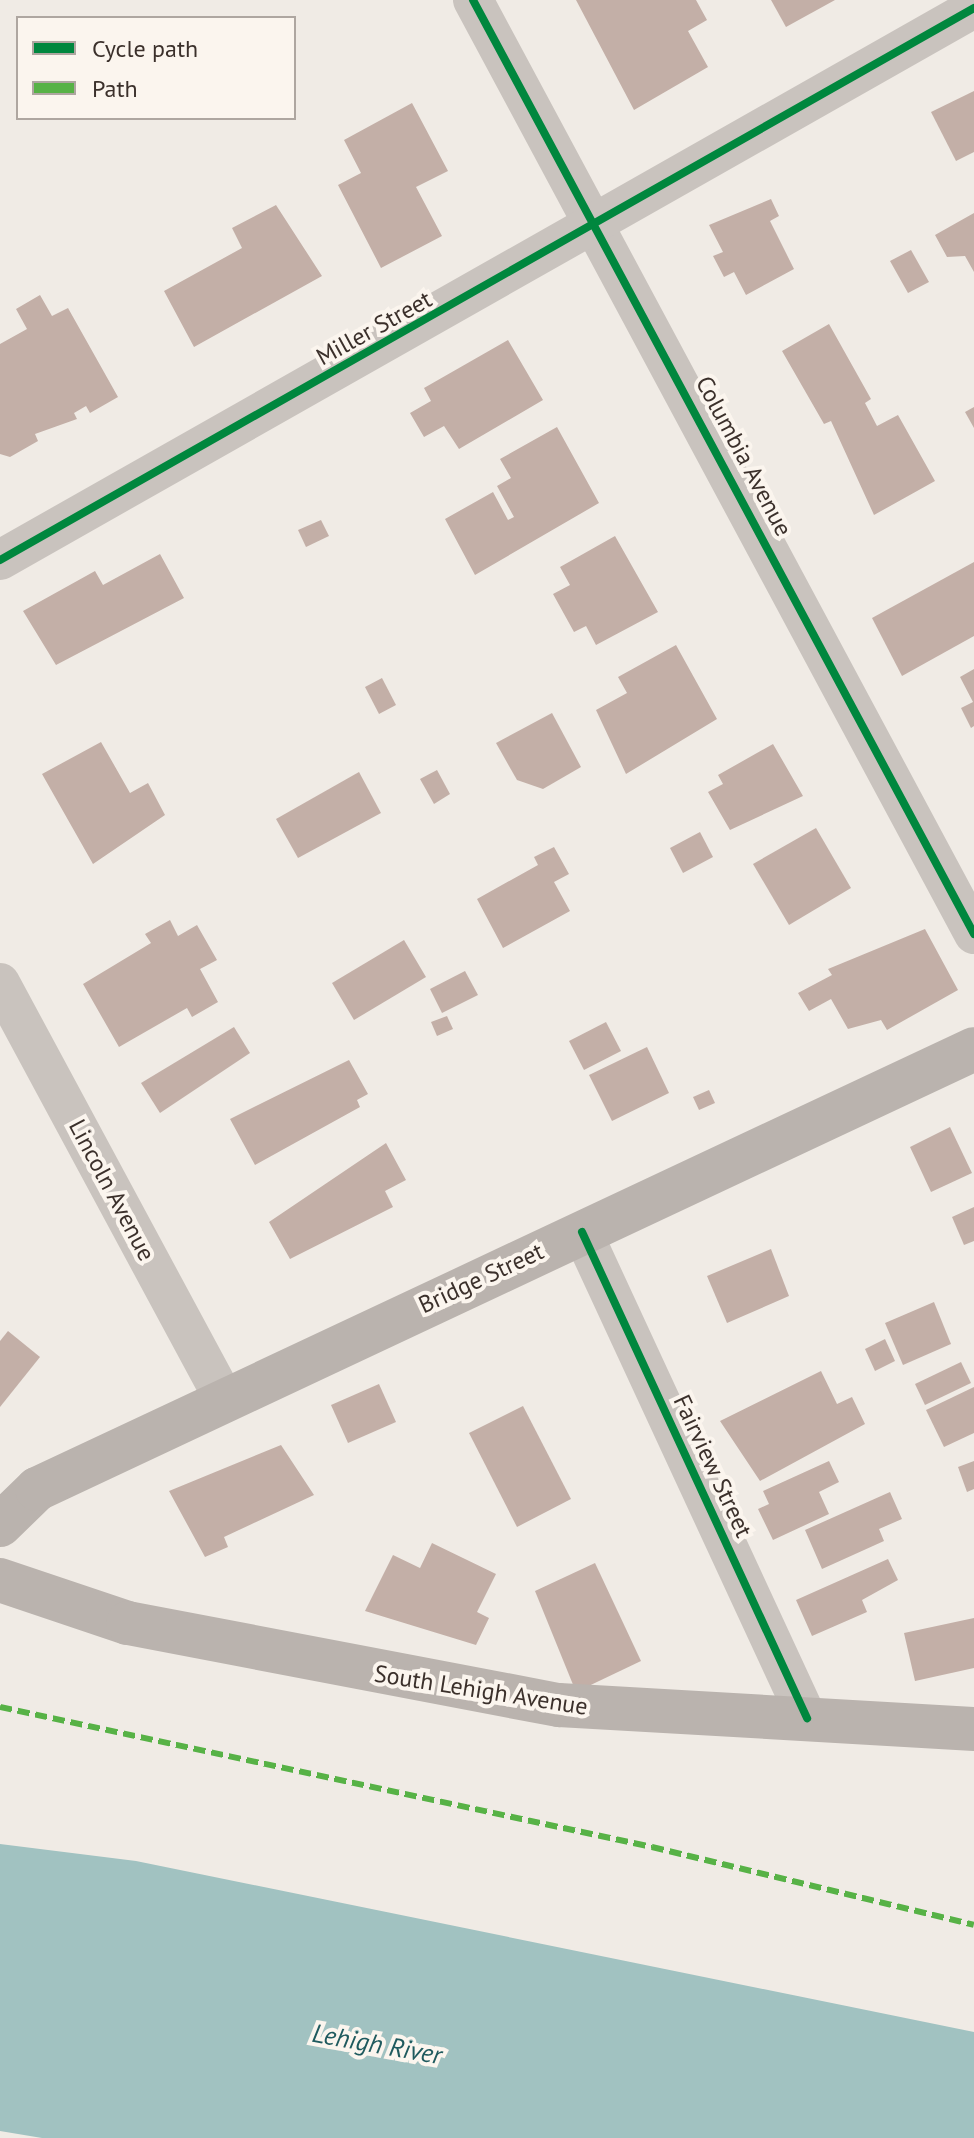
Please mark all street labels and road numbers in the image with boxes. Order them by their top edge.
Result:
street label: Miller Street [311,285,437,371]
street label: Columbia Avenue [690,371,798,541]
street label: Lincoln Avenue [63,1114,161,1266]
street label: Bridge Street [414,1237,548,1319]
street label: Fairview Street [667,1390,759,1542]
street label: South Lehigh Avenue [372,1659,590,1721]

